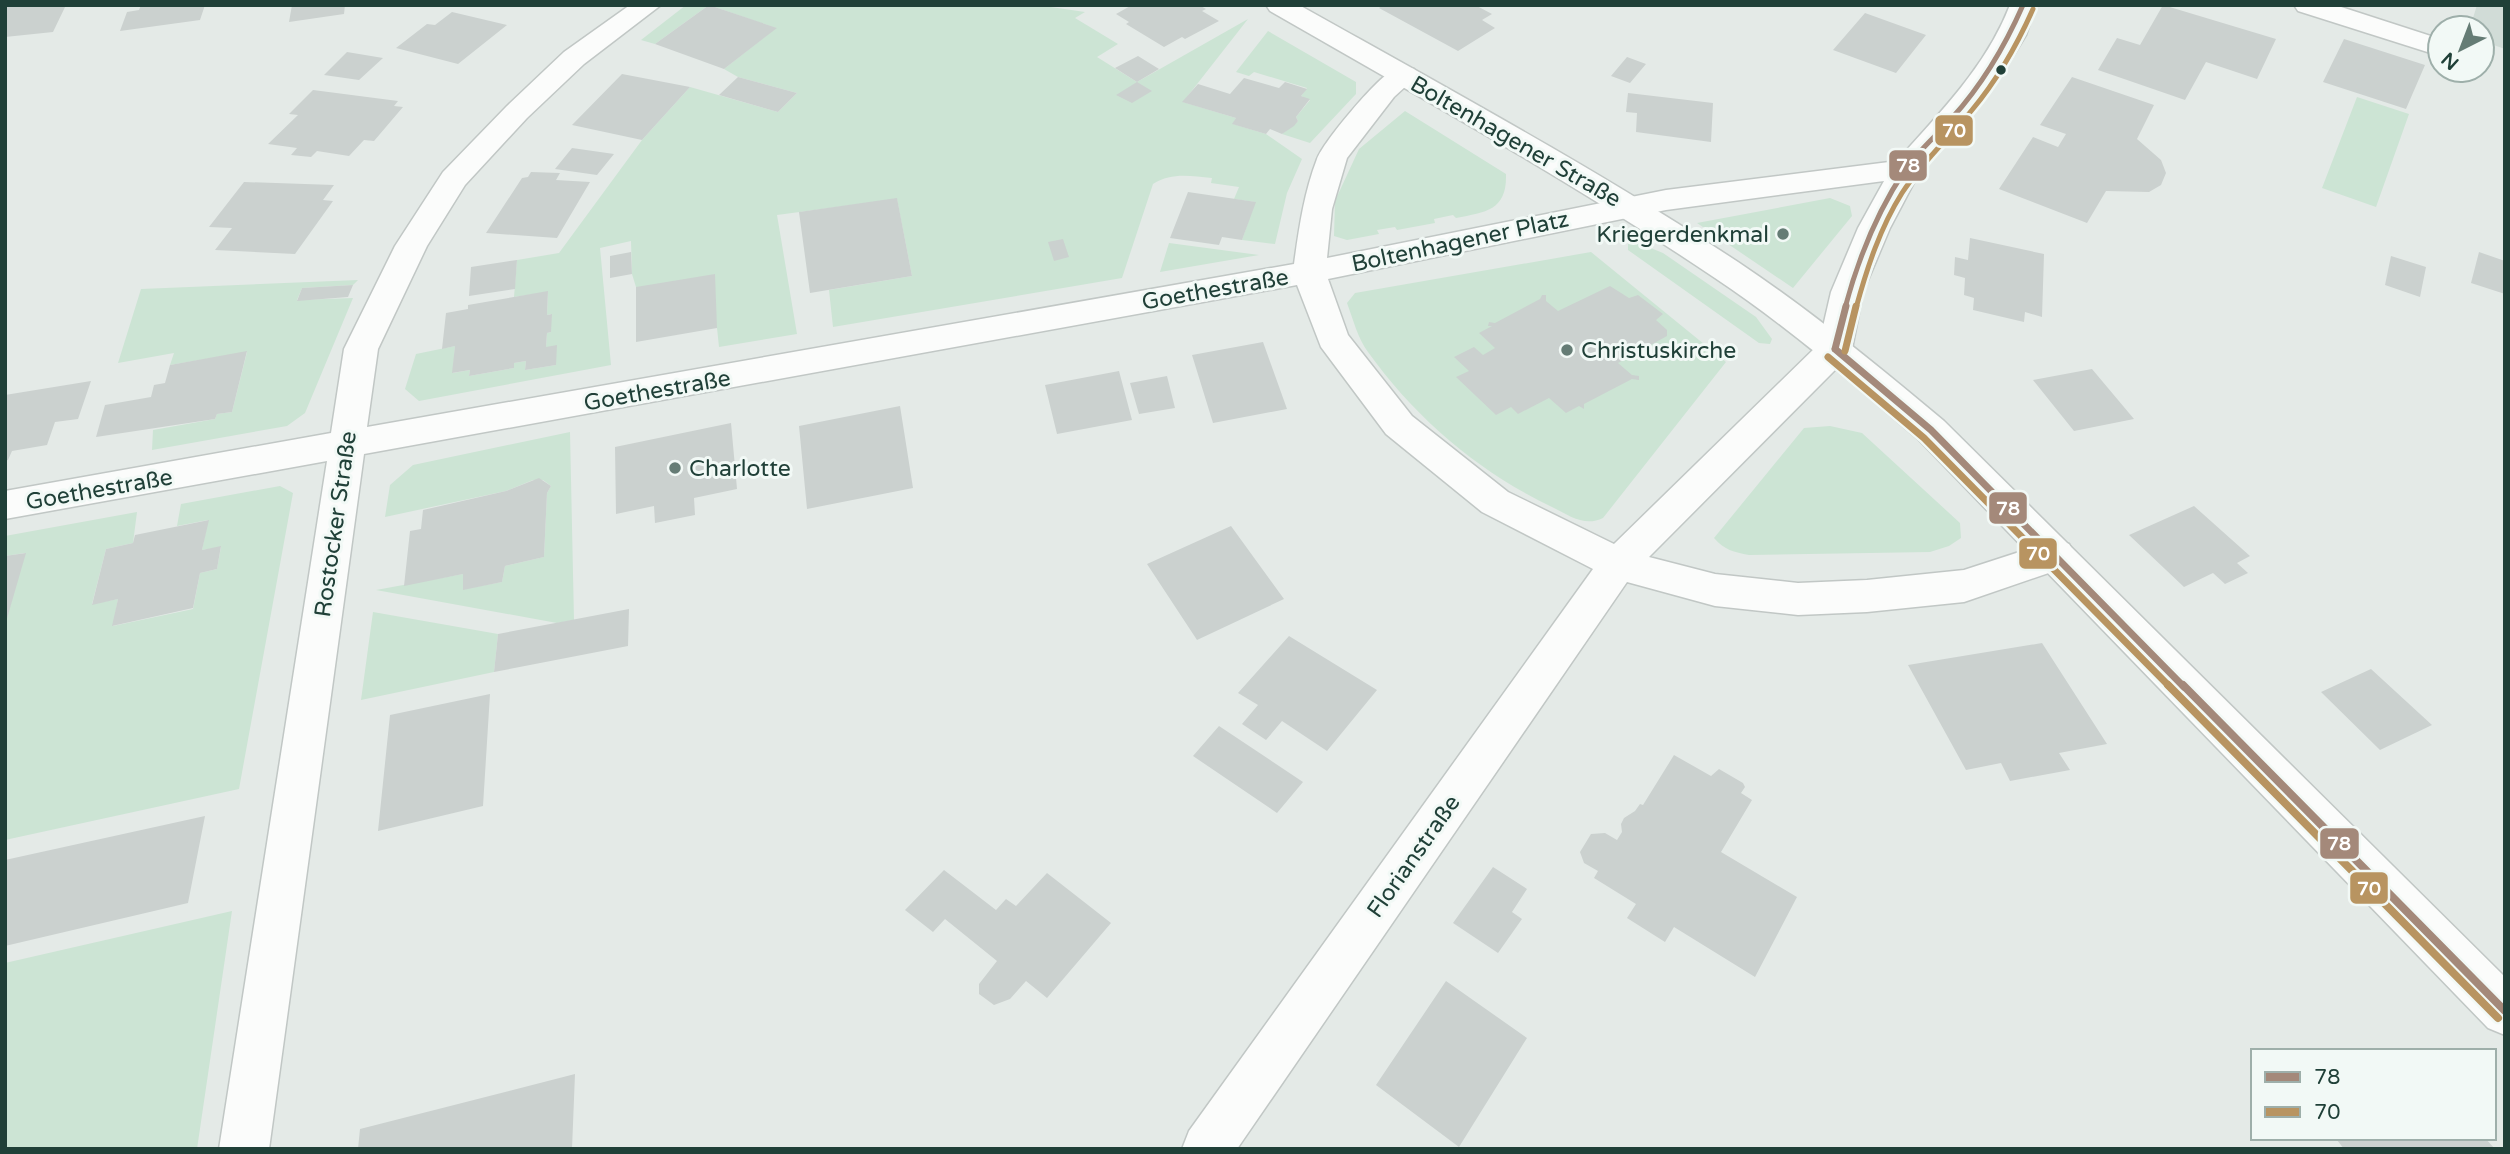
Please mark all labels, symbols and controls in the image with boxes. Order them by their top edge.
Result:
north arrow [2426,14,2496,84]
text: N [2437,48,2463,74]
unlabelled marker [1994,63,2008,77]
street label: Boltenhagener Straße [1405,70,1626,214]
line badge: 70 [1934,114,1974,147]
text: 70 [1942,120,1966,142]
line badge: 78 [1888,149,1928,182]
text: 78 [1896,155,1920,177]
street label: Boltenhagener Platz [1349,205,1571,279]
place label: Kriegerdenkmal [1596,221,1769,249]
marker: Kriegerdenkmal [1775,226,1791,242]
street label: Goethestraße [1140,263,1291,317]
place label: Christuskirche [1581,337,1736,365]
marker: Christuskirche [1559,342,1575,358]
street label: Goethestraße [582,364,733,418]
street label: Rostocker Straße [309,429,363,619]
place label: Charlotte [689,455,791,483]
marker: Charlotte [667,460,683,476]
street label: Goethestraße [24,463,175,517]
line badge: 78 [1988,491,2028,525]
text: 78 [1996,498,2020,520]
line badge: 70 [2018,537,2058,570]
text: 70 [2026,543,2050,565]
street label: Florianstraße [1361,790,1466,923]
line badge: 78 [2319,827,2360,860]
text: 78 [2327,833,2351,855]
line badge: 70 [2349,871,2389,905]
text: 70 [2357,878,2381,900]
legend [2251,1049,2496,1140]
text: 78 [2314,1065,2340,1090]
text: 70 [2314,1100,2340,1125]

